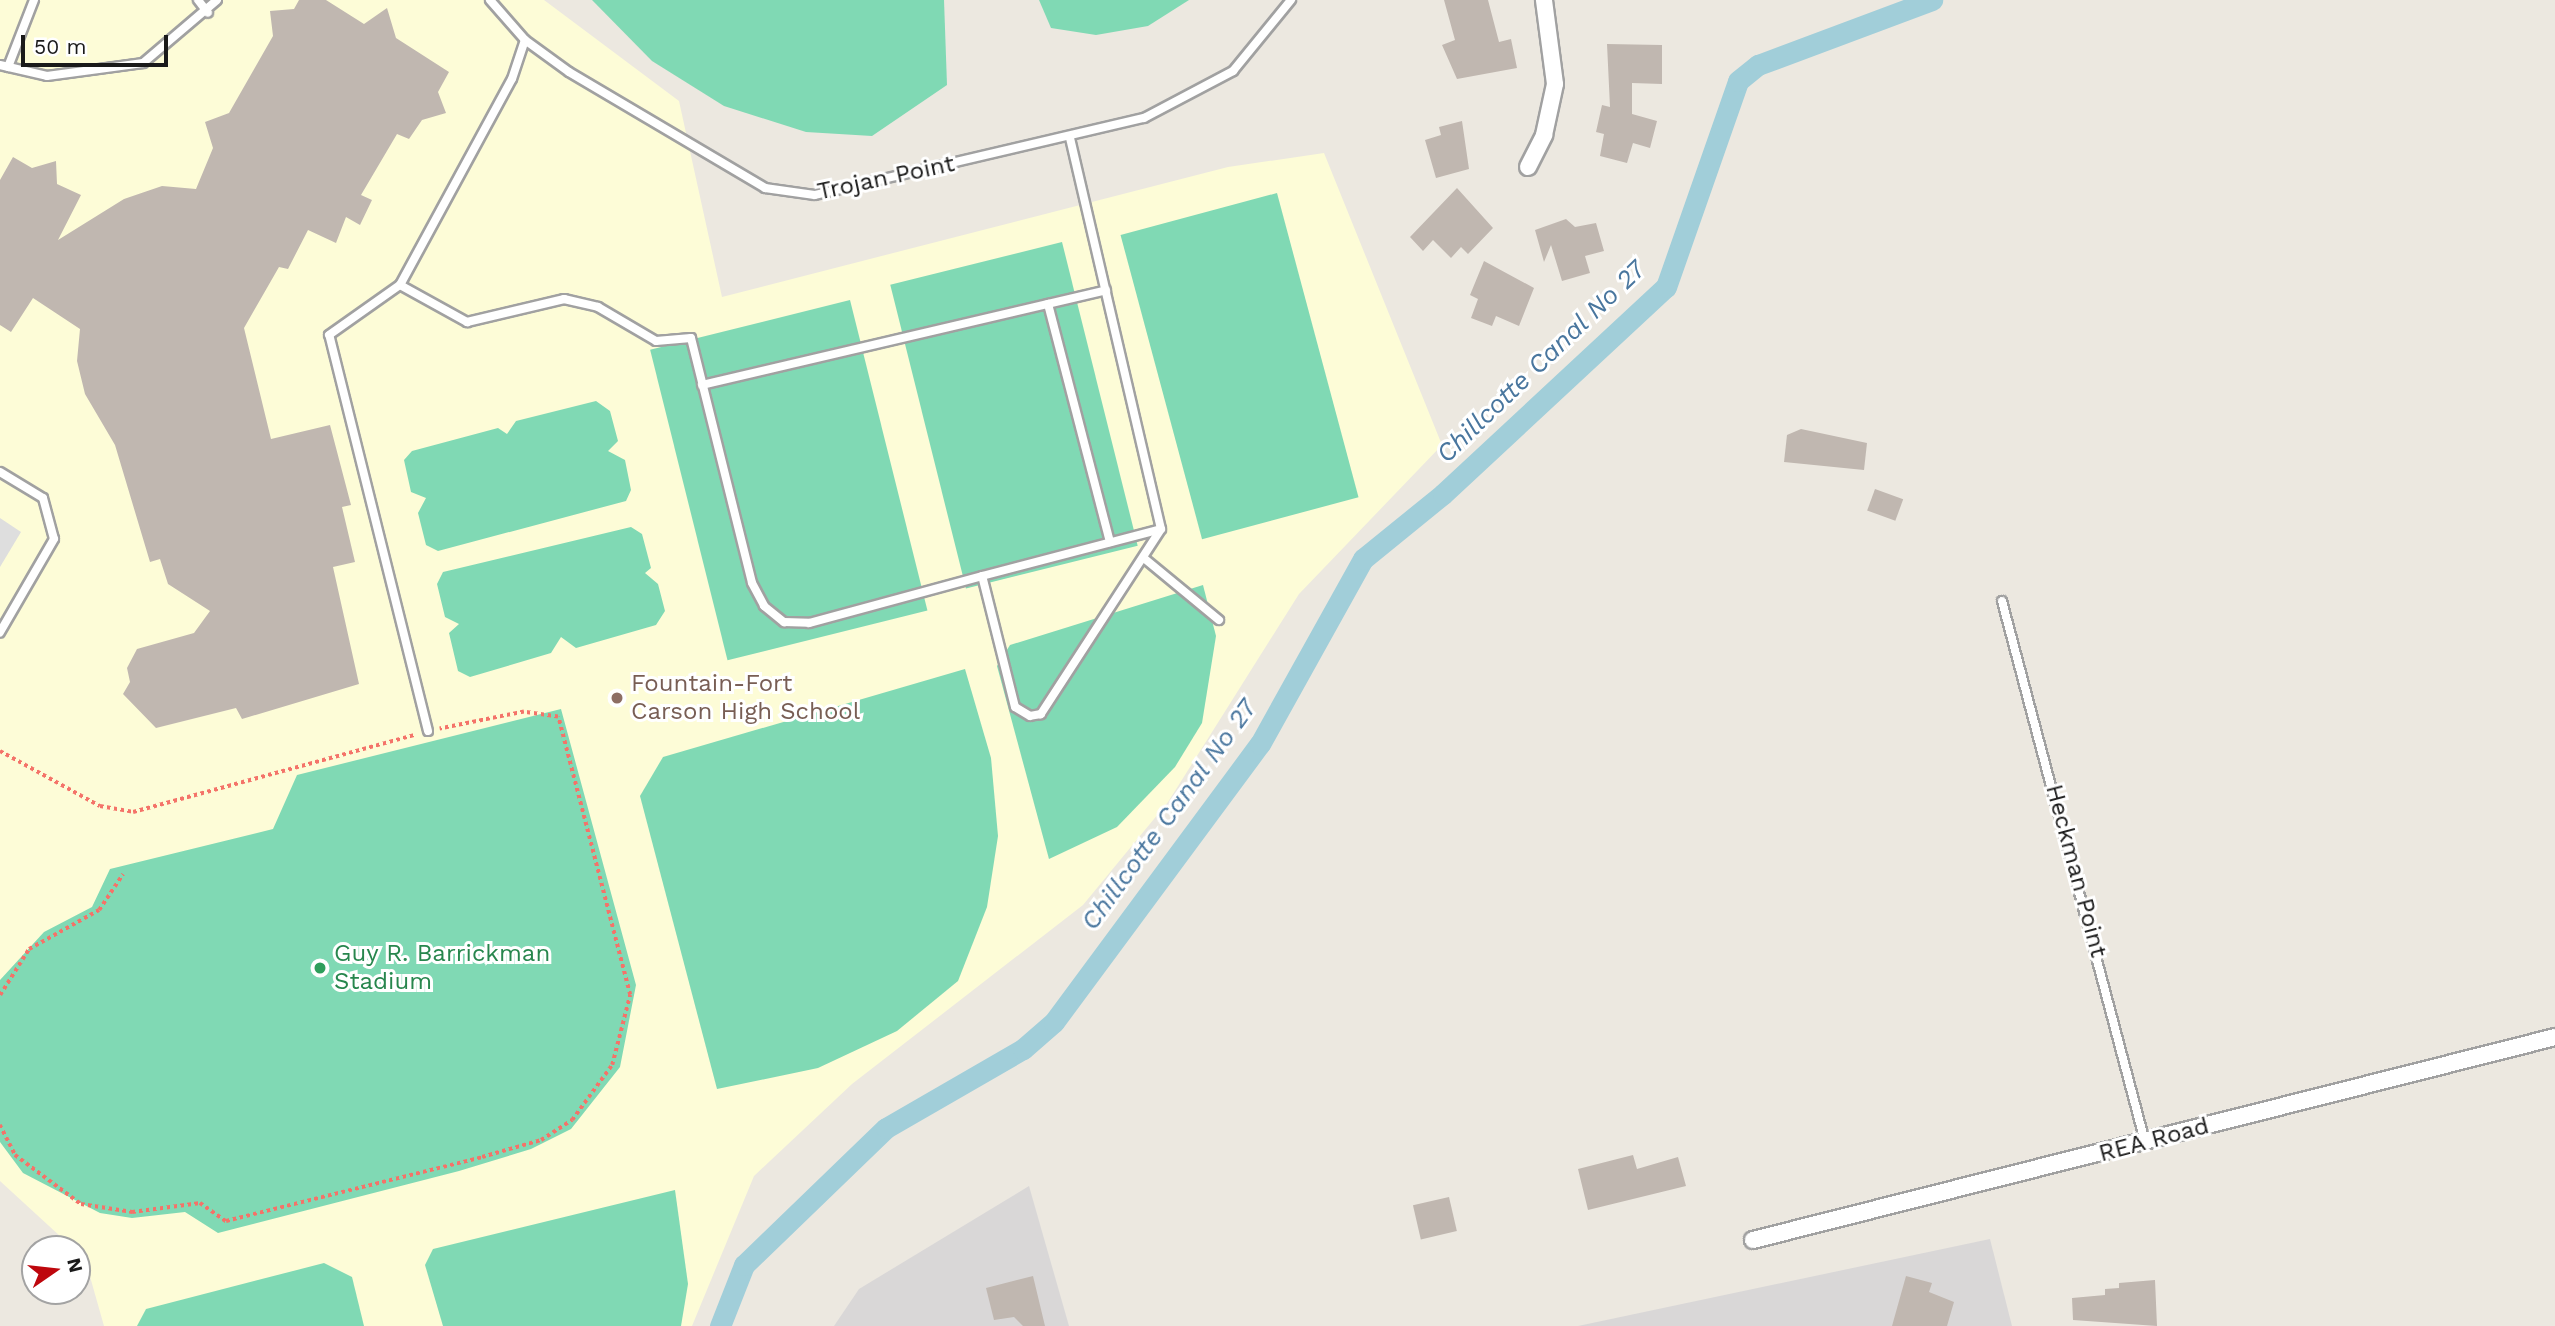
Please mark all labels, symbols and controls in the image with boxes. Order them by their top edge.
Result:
scale bar [24,21,172,65]
text: 50 m [34,34,86,59]
street label: Trojan Point [815,149,957,207]
water label: Chillcotte Canal No 27 [1430,254,1652,470]
place label: Fountain-Fort Carson High School [631,670,860,726]
marker: Fountain-Fort Carson High School [609,690,625,706]
water label: Chillcotte Canal No 27 [1075,693,1263,937]
street label: Heckman Point [2039,781,2113,961]
place label: Guy R. Barrickman Stadium [334,940,551,996]
marker: Guy R. Barrickman Stadium [312,960,328,976]
street label: REA Road [2095,1111,2213,1169]
north arrow [21,1235,91,1305]
text: N [62,1256,88,1275]

